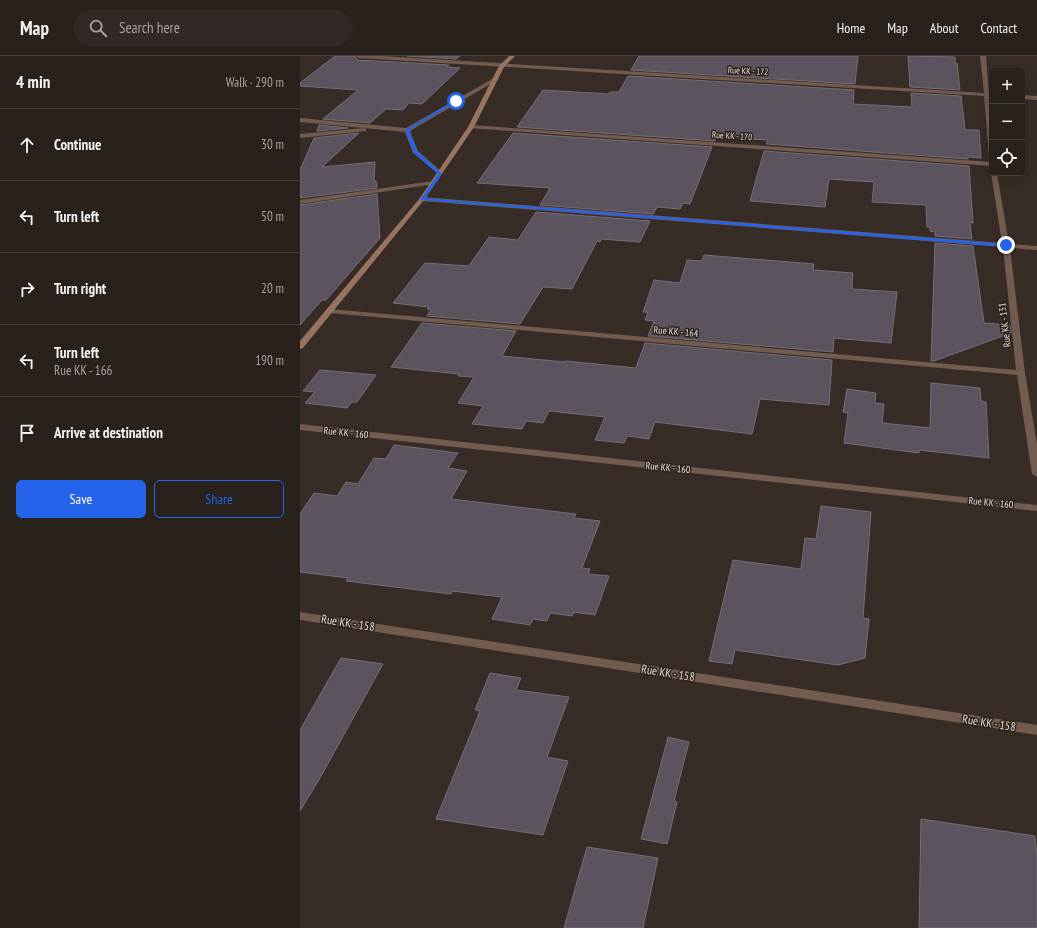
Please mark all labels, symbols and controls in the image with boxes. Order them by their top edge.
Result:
search box [73,10,353,46]
text: Map [20,16,49,40]
icon: search [87,17,109,39]
text: Search here [119,18,180,37]
text: Home [837,19,865,37]
text: Map [887,19,908,37]
text: About [930,19,959,37]
text: Contact [981,19,1017,37]
street label: Rue KK - 172 [728,64,768,77]
map controls [989,68,1025,176]
button: + [989,68,1025,104]
text: 4 min [16,71,50,93]
text: Walk · 290 m [226,74,284,91]
route start [447,92,465,110]
button: − [989,104,1025,140]
street label: Rue KK - 170 [711,129,753,142]
icon: ahead [16,134,38,156]
text: Continue [54,135,101,154]
text: 30 m [261,136,284,153]
button: locate [989,140,1025,176]
icon: left [16,206,38,228]
text: Turn left [54,207,99,226]
text: 50 m [261,208,284,225]
route end [997,236,1015,254]
icon: right [16,278,38,300]
text: Turn right [54,279,106,298]
text: 20 m [261,280,284,297]
street label: Rue KK - 131 [995,302,1014,348]
street label: Rue KK - 164 [653,323,699,340]
text: Turn left [54,343,99,362]
icon: left [16,350,38,372]
text: 190 m [255,352,284,369]
text: Rue KK - 166 [54,362,112,379]
icon: arrive [16,422,38,444]
text: Arrive at destination [54,423,163,442]
street label: Rue KK - 160 [323,424,369,441]
street label: Rue KK - 160 [645,459,691,476]
button: Save [16,480,146,518]
button: Share [154,480,284,518]
street label: Rue KK - 160 [968,494,1014,511]
street label: Rue KK - 158 [320,611,376,634]
street label: Rue KK - 158 [640,661,696,684]
street label: Rue KK - 158 [961,711,1017,734]

